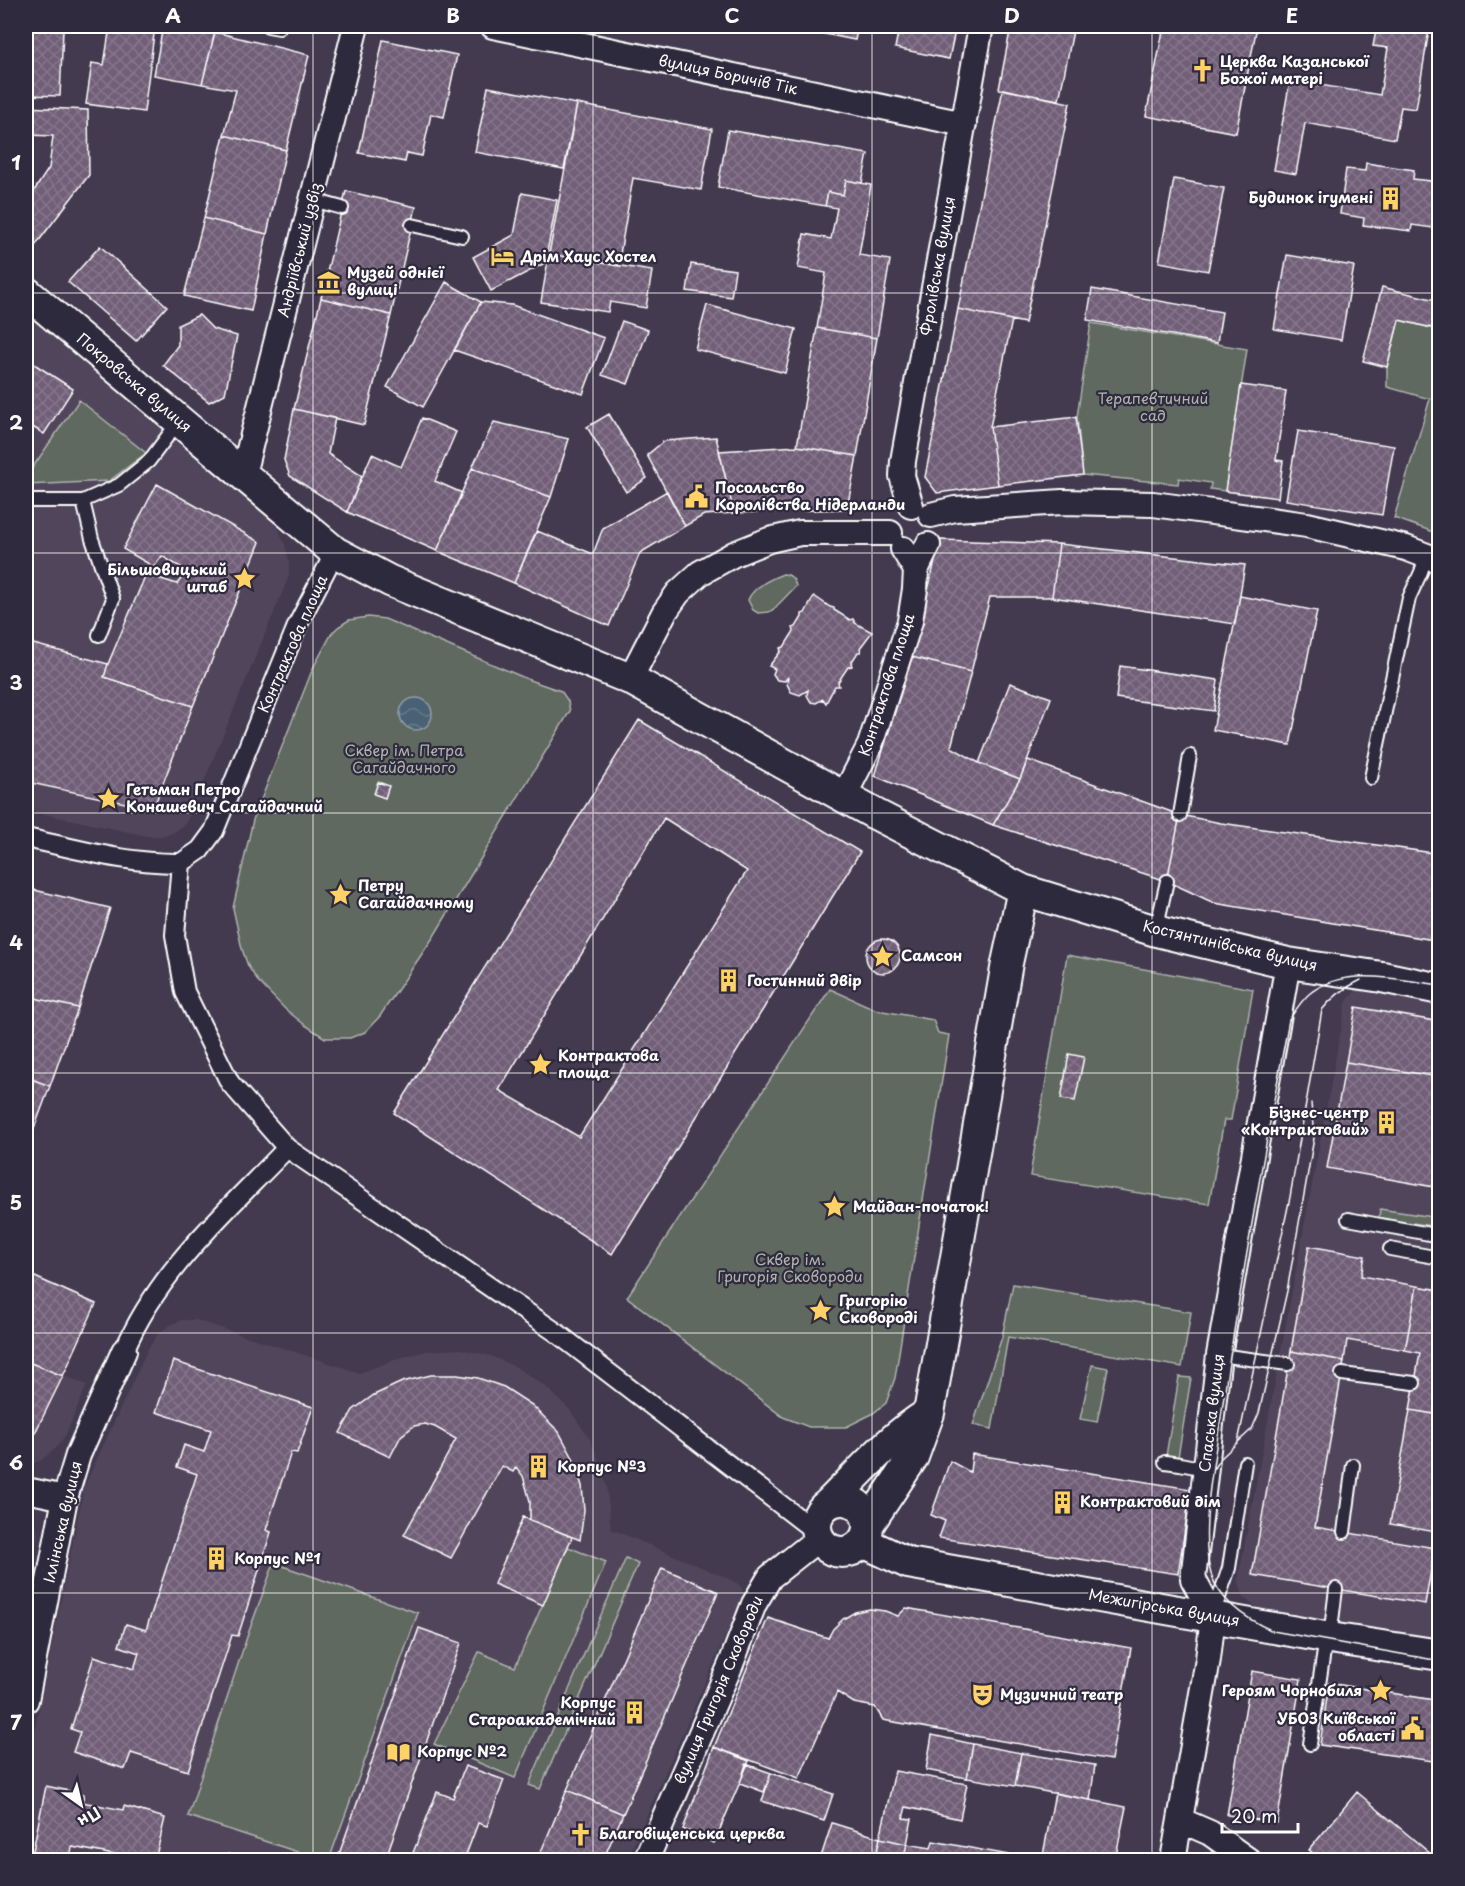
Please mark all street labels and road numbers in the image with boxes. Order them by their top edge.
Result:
street label: вулиця Боричів Тік [657,48,800,100]
street label: Андріївський узвіз [271,180,326,320]
street label: Фролівська вулиця [913,194,960,337]
street label: Покровська вулиця [72,327,198,437]
street label: Контрактова площа [251,570,333,716]
street label: Контрактова площа [852,610,920,759]
street label: Костянтинівська вулиця [1141,913,1320,976]
street label: Спаська вулиця [1192,1352,1229,1473]
street label: Іллінська вулиця [36,1458,87,1585]
street label: Межигірська вулиця [1087,1582,1242,1631]
street label: вулиця Григорія Сковороди [667,1592,768,1787]

